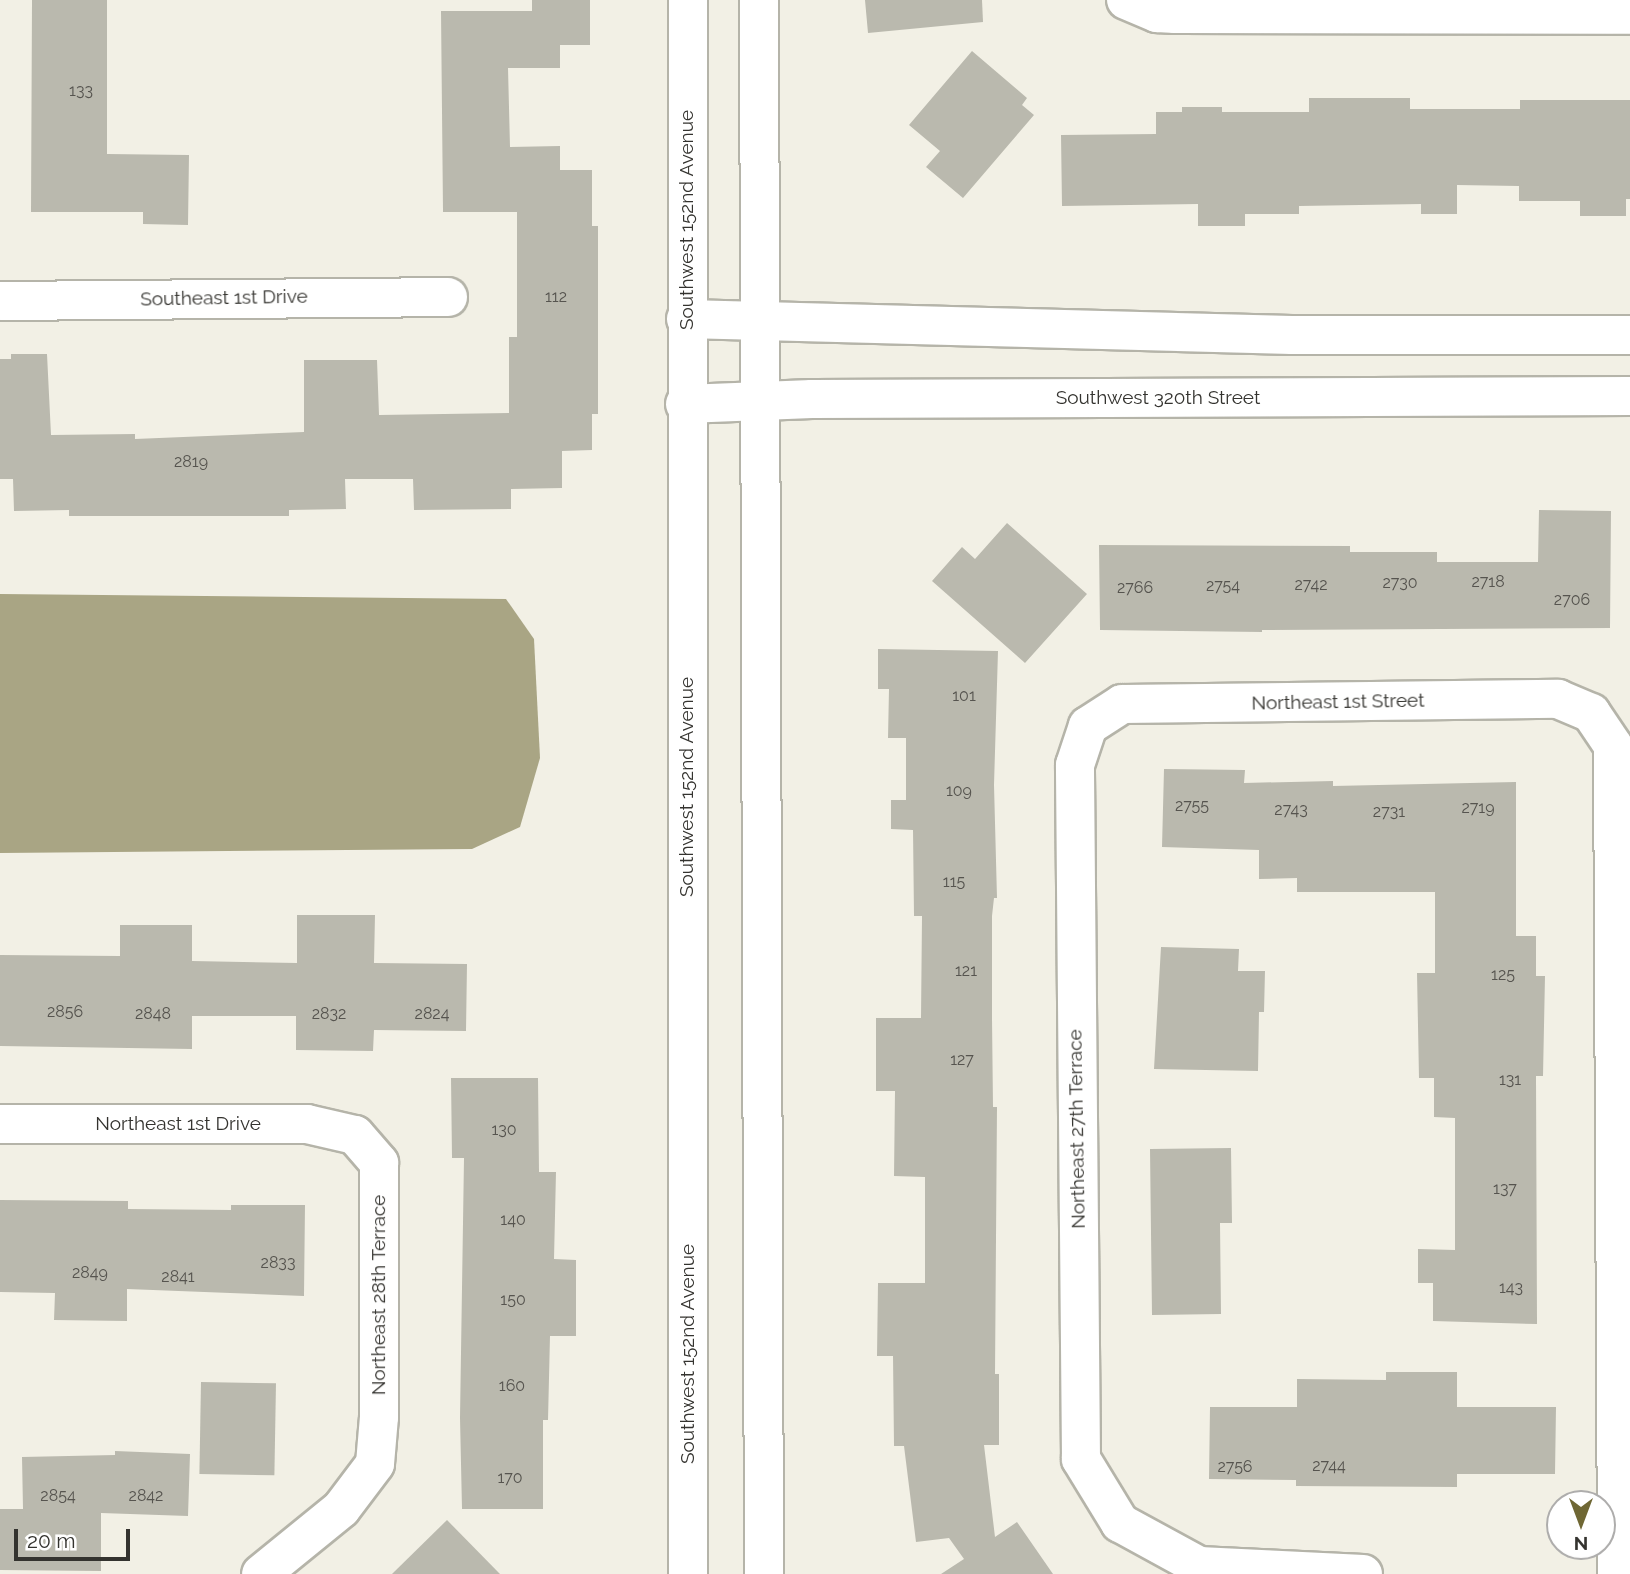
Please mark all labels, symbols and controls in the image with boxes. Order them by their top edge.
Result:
house number: 133 [69,81,93,101]
street label: Southwest 152nd Avenue [676,110,698,330]
street label: Southeast 1st Drive [140,285,308,311]
house number: 112 [545,287,567,307]
street label: Southwest 320th Street [1056,387,1260,409]
house number: 2819 [174,452,208,472]
house number: 2718 [1471,572,1505,592]
house number: 2730 [1382,573,1418,593]
house number: 2742 [1294,575,1328,595]
house number: 2754 [1206,576,1240,596]
house number: 2766 [1117,578,1153,598]
house number: 2706 [1554,590,1590,610]
street label: Southwest 152nd Avenue [676,677,698,897]
house number: 101 [952,686,976,706]
street label: Northeast 1st Street [1251,689,1425,715]
house number: 109 [946,781,972,801]
house number: 2755 [1175,796,1209,816]
house number: 2719 [1461,798,1495,818]
house number: 2743 [1274,800,1308,820]
house number: 2731 [1373,802,1405,822]
house number: 115 [943,872,965,892]
house number: 121 [955,961,977,981]
house number: 125 [1491,965,1515,985]
house number: 2856 [47,1002,83,1022]
house number: 2848 [135,1004,171,1024]
house number: 2832 [312,1004,346,1024]
house number: 2824 [415,1004,449,1024]
street label: Northeast 27th Terrace [1064,1029,1090,1229]
house number: 127 [950,1050,974,1070]
house number: 131 [1499,1070,1521,1090]
street label: Northeast 1st Drive [95,1113,261,1135]
house number: 130 [491,1120,517,1140]
house number: 137 [1493,1179,1517,1199]
street label: Northeast 28th Terrace [368,1194,390,1396]
house number: 140 [500,1210,526,1230]
street label: Southwest 152nd Avenue [677,1244,699,1464]
house number: 2833 [261,1253,295,1273]
house number: 2849 [72,1263,108,1283]
house number: 2841 [161,1267,195,1287]
house number: 143 [1499,1278,1523,1298]
house number: 150 [500,1290,526,1310]
house number: 160 [499,1376,525,1396]
house number: 2744 [1312,1456,1346,1476]
house number: 2756 [1217,1457,1253,1477]
house number: 170 [497,1468,523,1488]
house number: 2854 [40,1486,76,1506]
house number: 2842 [129,1486,163,1506]
north arrow [1546,1490,1616,1560]
scale bar [18,1514,133,1558]
text: 20 m [27,1528,75,1553]
text: N [1574,1533,1588,1555]

